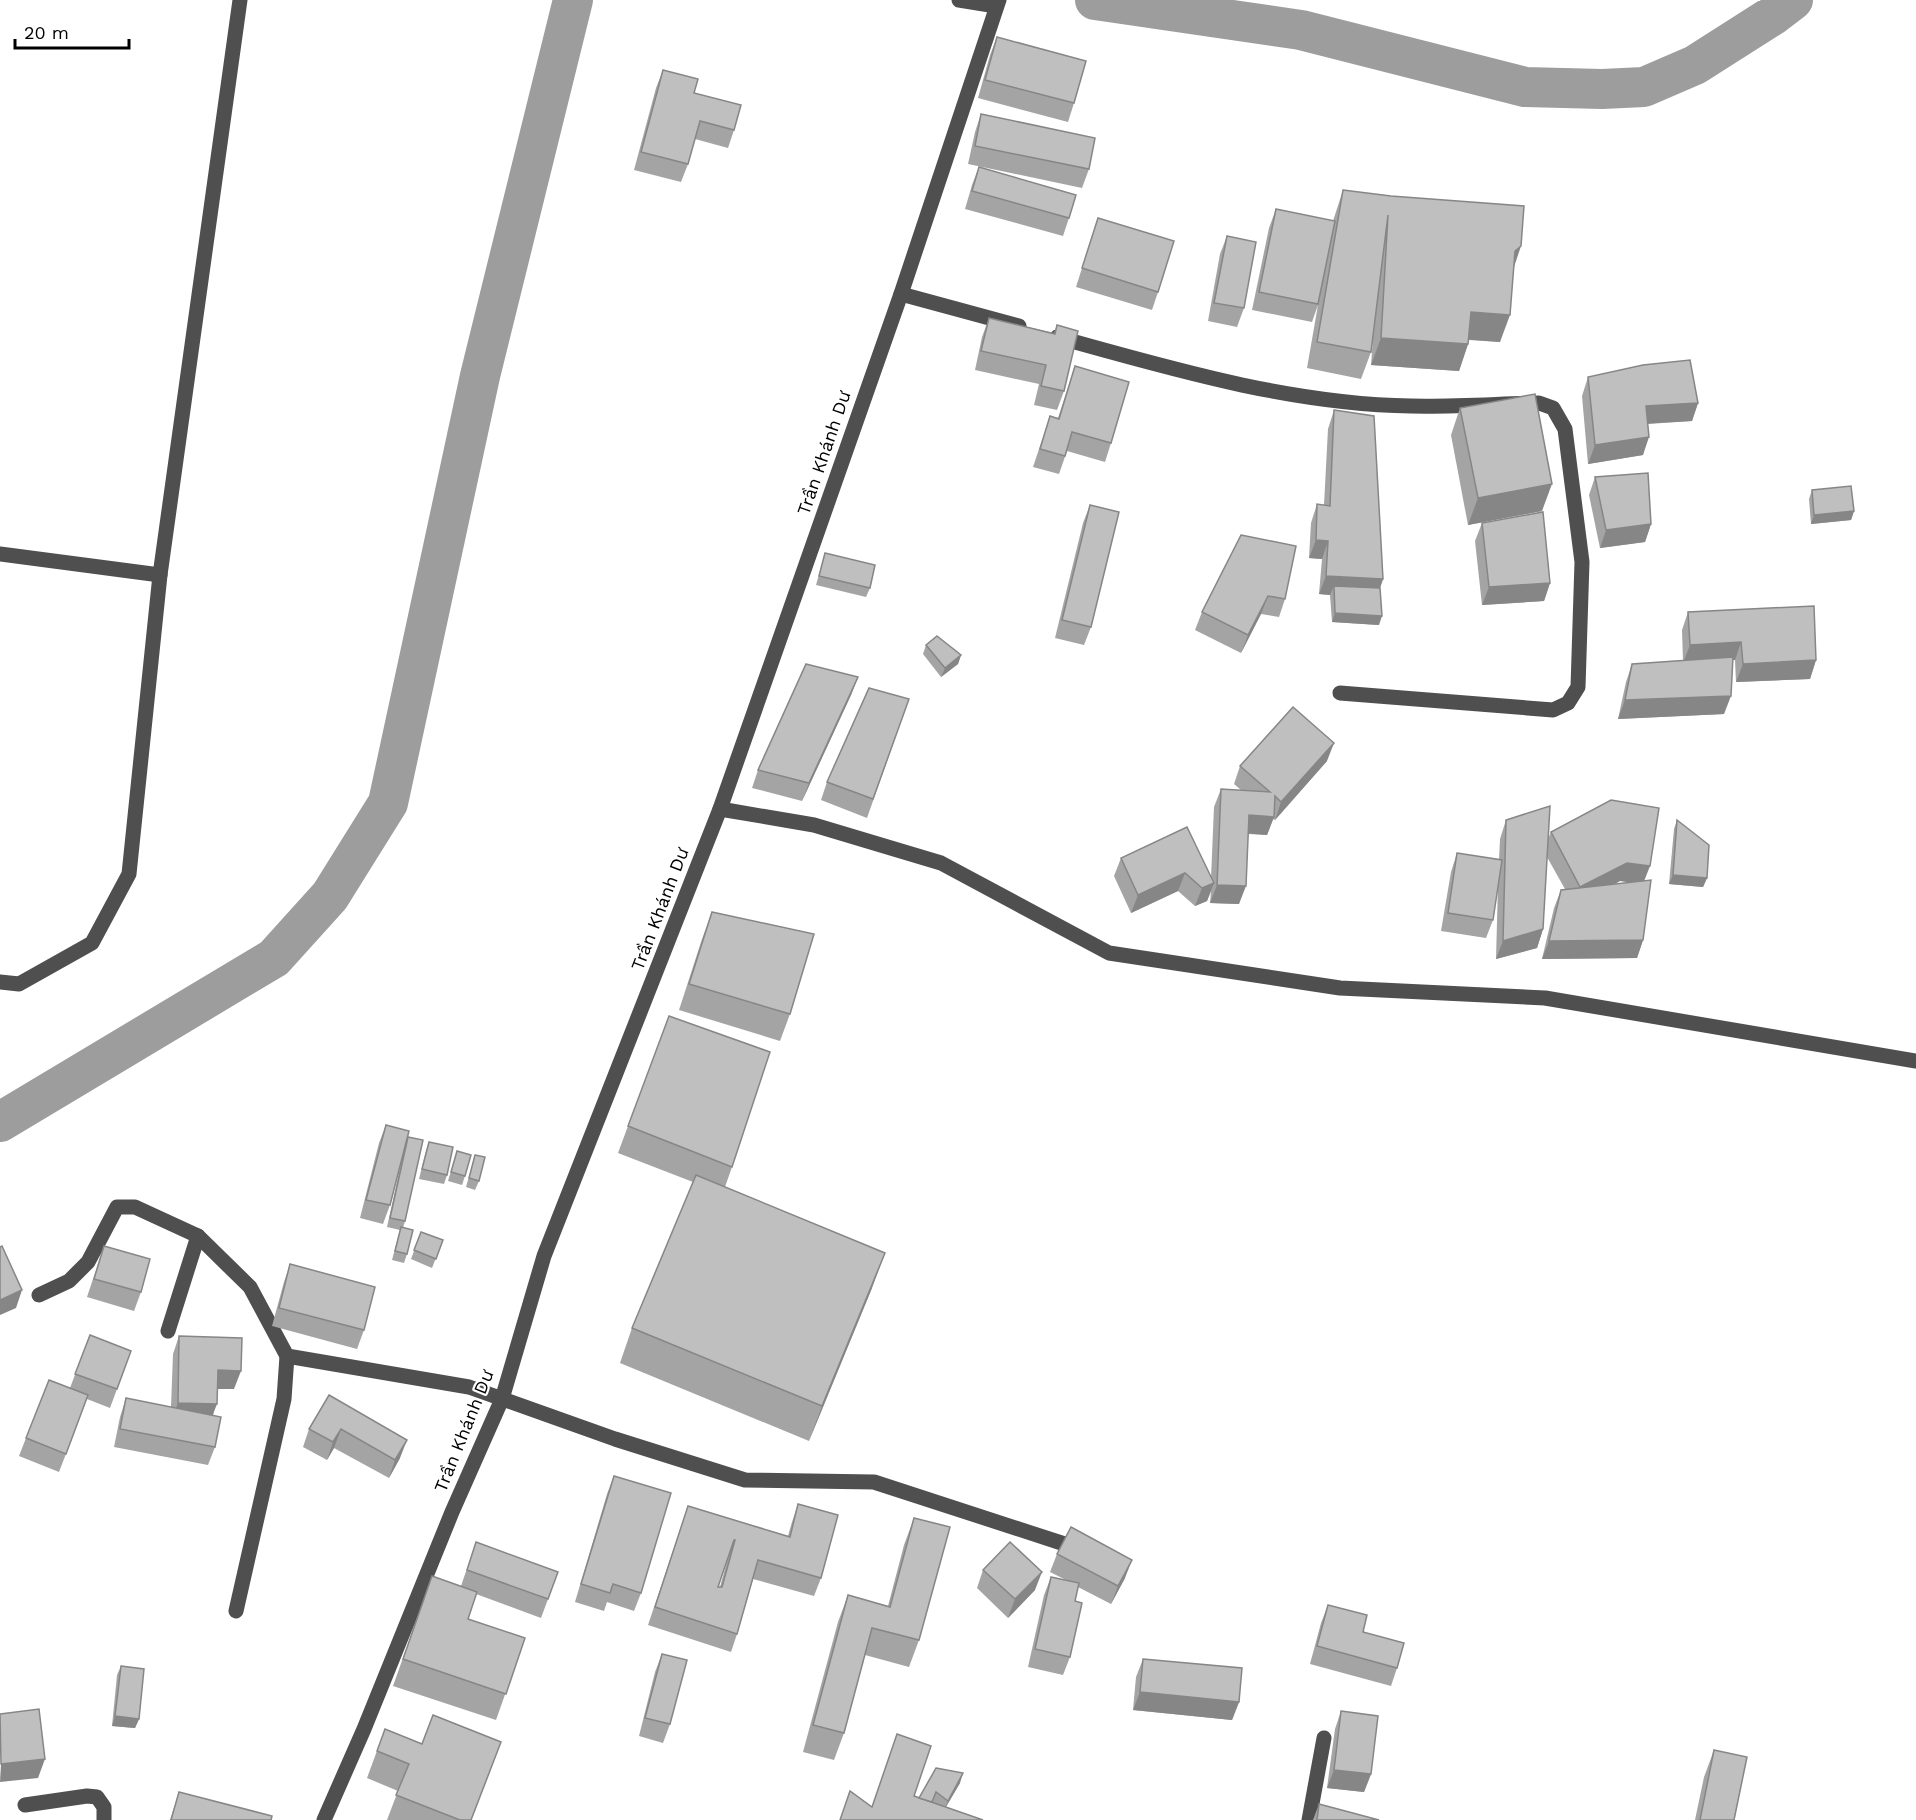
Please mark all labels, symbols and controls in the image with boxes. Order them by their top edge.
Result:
scale bar [15,12,129,50]
text: 20 m [24,22,69,43]
street label: Trần Khánh Dư [792,387,855,518]
street label: Trần Khánh Dư [626,844,693,973]
street label: Trần Khánh Dư [429,1366,498,1495]

